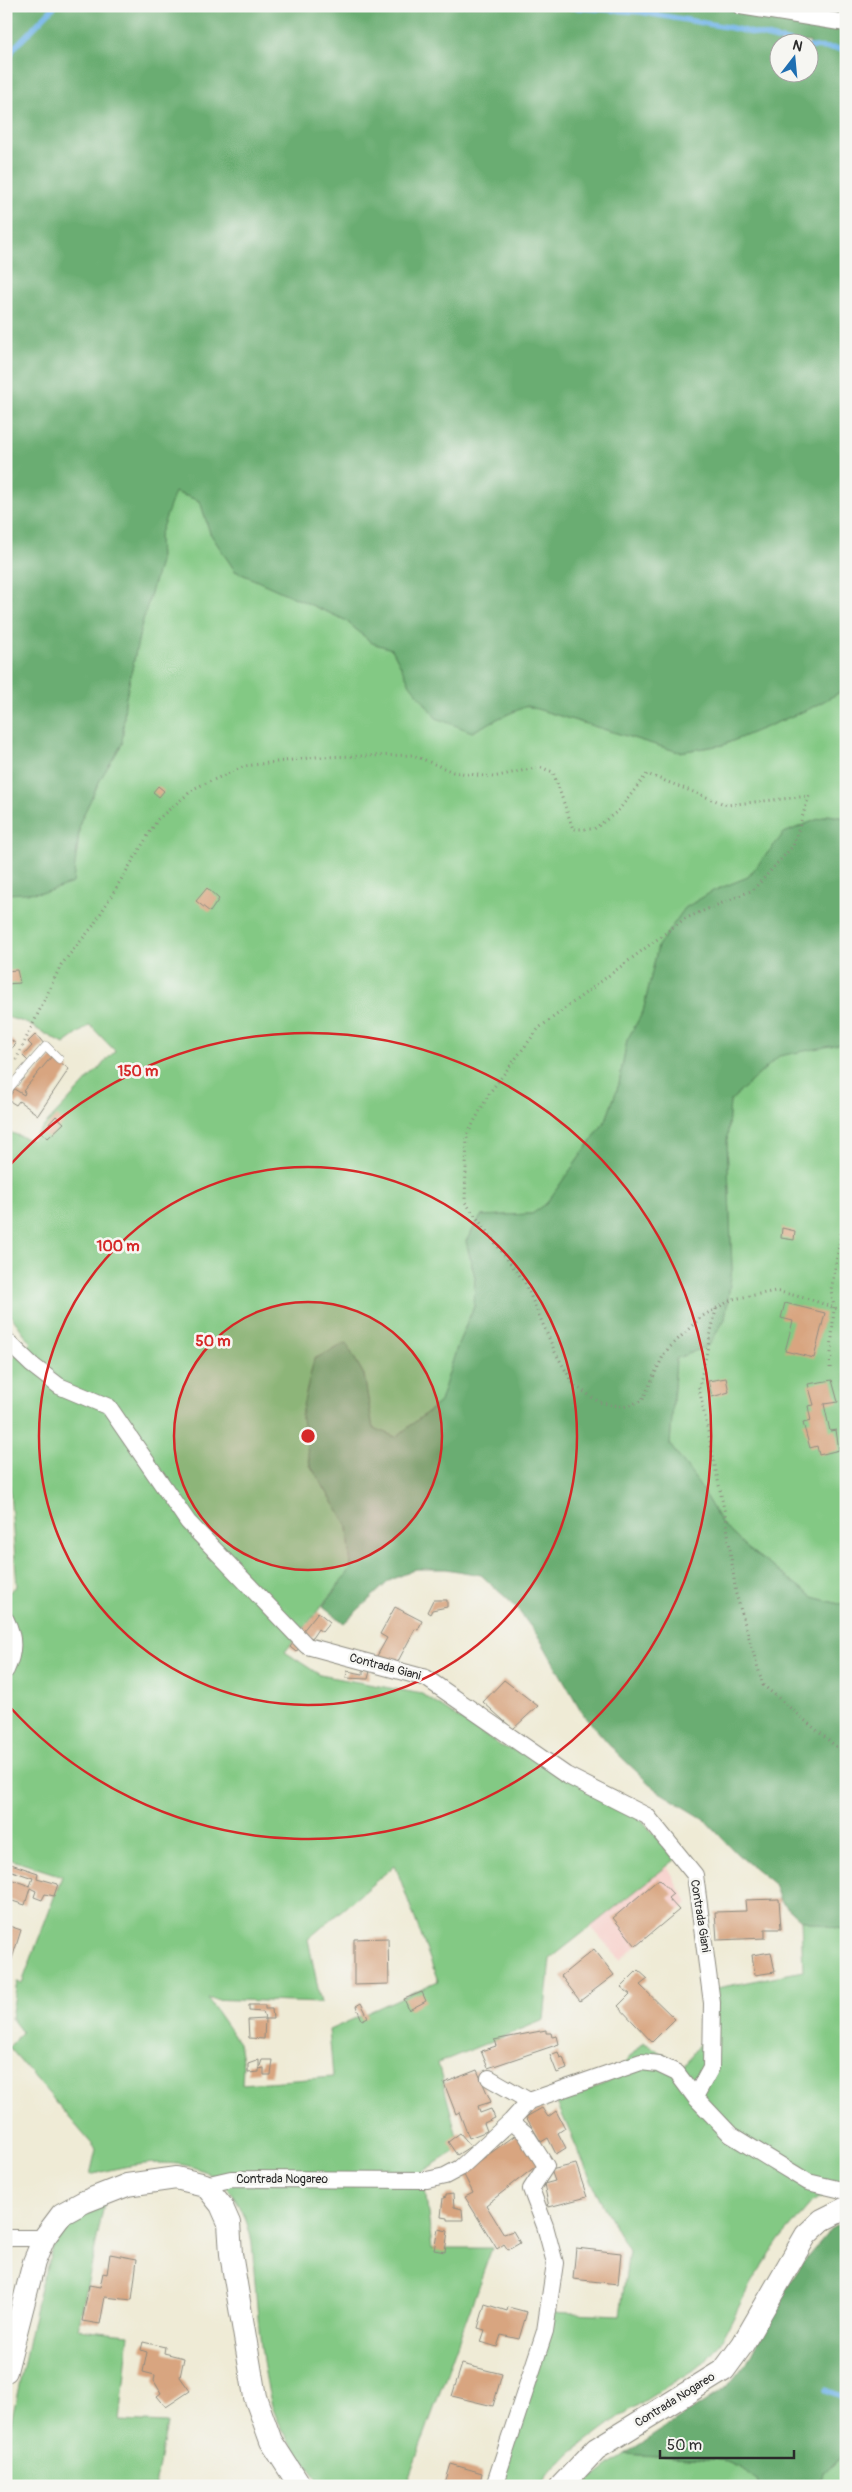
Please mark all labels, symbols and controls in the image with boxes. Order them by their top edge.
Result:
north arrow [770,32,820,82]
text: N [791,37,804,55]
text: 150 m [118,1062,158,1081]
text: 100 m [97,1237,139,1256]
text: 50 m [196,1332,230,1351]
centre of rings [299,1427,317,1445]
street label: Contrada Giani [348,1650,422,1684]
street label: Contrada Giani [687,1879,713,1953]
street label: Contrada Nogareo [236,2172,328,2187]
street label: Contrada Nogareo [632,2369,718,2431]
scale bar [660,2427,793,2459]
text: 50 m [667,2436,702,2455]

